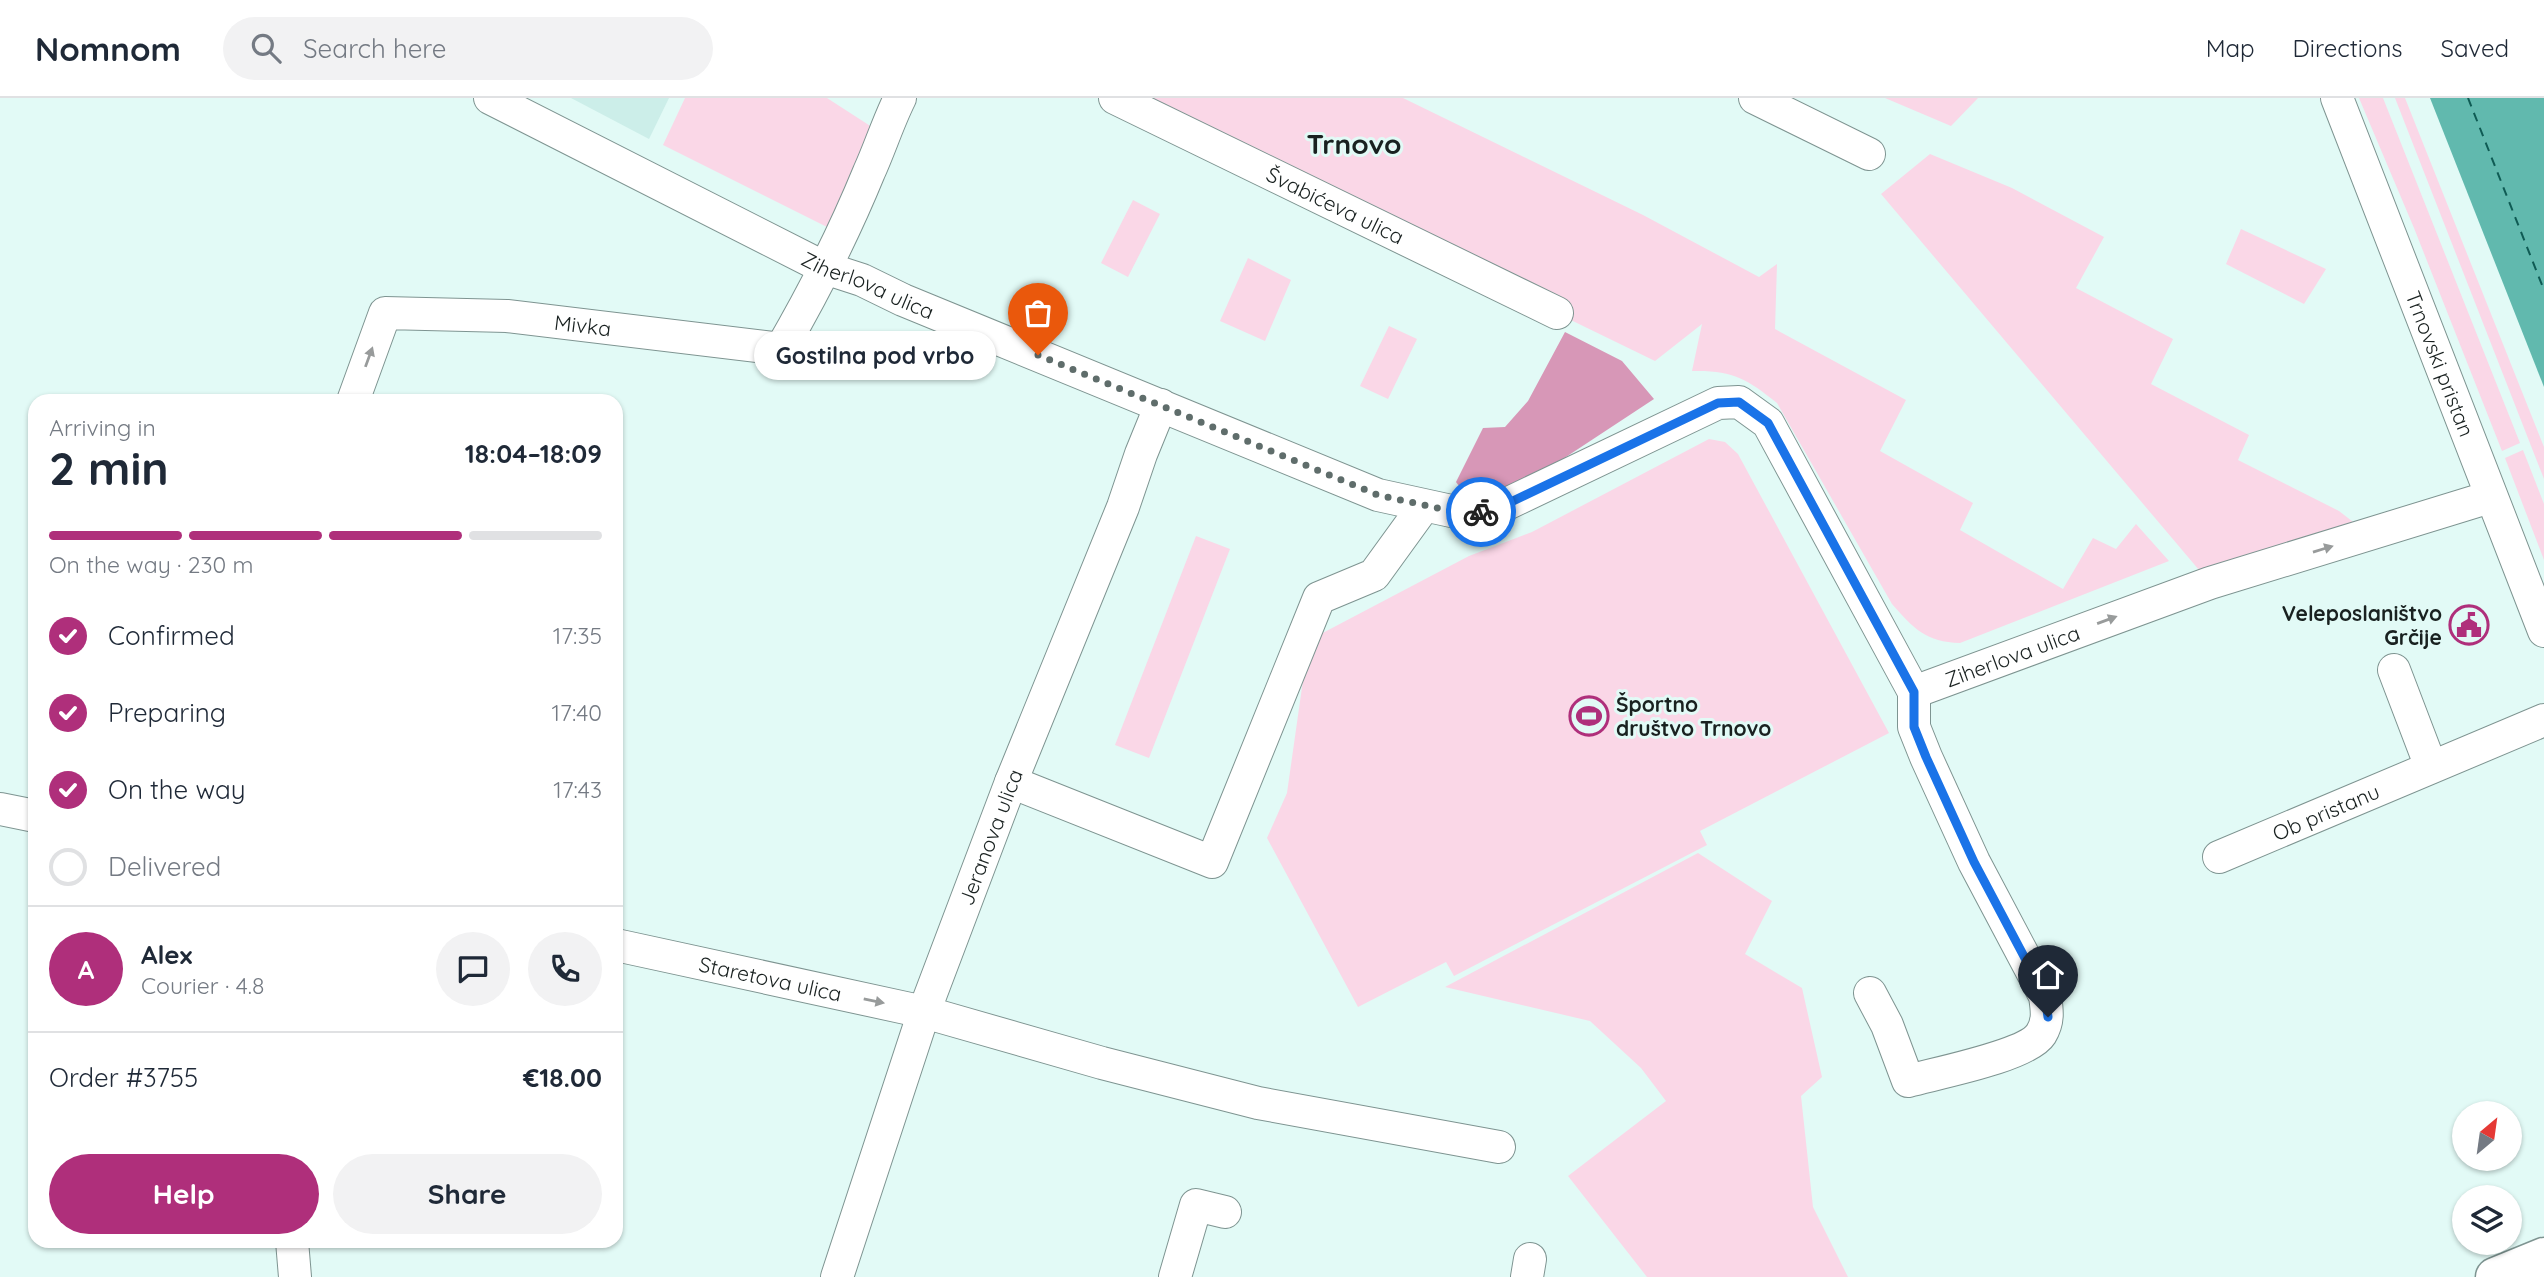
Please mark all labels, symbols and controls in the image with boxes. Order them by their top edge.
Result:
search box [223,17,713,80]
text: Nomnom [35,28,181,69]
icon: search [247,29,285,67]
text: Search here [303,32,447,65]
text: Map [2206,33,2255,63]
text: Directions [2293,33,2403,63]
text: Saved [2441,33,2509,63]
district label: Trnovo [1306,126,1402,161]
street label: Švabićeva ulica [1262,161,1408,250]
street label: Ziherlova ulica [797,245,938,324]
pin [1008,283,1068,355]
street label: Trnovski pristan [2400,287,2480,440]
icon: bag [1019,294,1057,332]
street label: Mivka [553,309,613,341]
callout: Gostilna pod vrbo [754,330,996,380]
text: Gostilna pod vrbo [776,341,974,370]
one-way arrow [364,347,375,368]
text: Arriving in [49,413,156,442]
text: 18:04–18:09 [465,437,602,470]
text: 2 min [49,439,169,497]
courier [1446,477,1516,547]
icon: bike [1462,493,1500,531]
one-way arrow [2313,544,2334,554]
text: On the way · 230 m [49,550,254,579]
place label: Veleposlaništvo Grčije [2282,600,2442,650]
public building icon: Veleposlaništvo Grčije [2448,604,2490,646]
one-way arrow [2096,615,2117,626]
icon: check [49,617,87,655]
text: Confirmed [108,619,235,652]
street label: Ziherlova ulica [1941,619,2083,692]
text: 17:35 [553,621,602,650]
place label: Športno društvo Trnovo [1616,691,1771,741]
icon: check [49,694,87,732]
sports icon: Športno društvo Trnovo [1568,695,1610,737]
text: Preparing [108,696,226,729]
text: 17:40 [552,698,602,727]
street label: Jeranova ulica [953,765,1028,909]
icon: check [49,771,87,809]
text: On the way [108,773,246,806]
text: 17:43 [553,775,602,804]
street label: Ob pristanu [2268,778,2383,846]
text: Delivered [108,850,221,883]
button: chat [436,932,510,1006]
button: phone [528,932,602,1006]
text: Alex [141,938,192,971]
pin [2018,945,2078,1017]
street label: Staretova ulica [697,950,844,1007]
text: A [78,953,94,986]
icon: home [2029,956,2067,994]
text: Courier · 4.8 [141,971,264,1000]
one-way arrow [863,996,885,1007]
text: Order #3755 [49,1061,198,1094]
text: €18.00 [523,1061,602,1094]
north arrow [2452,1101,2522,1171]
map controls [2452,1101,2522,1255]
button: Help [49,1154,319,1234]
button: Share [333,1154,602,1234]
button: layers [2452,1185,2522,1255]

